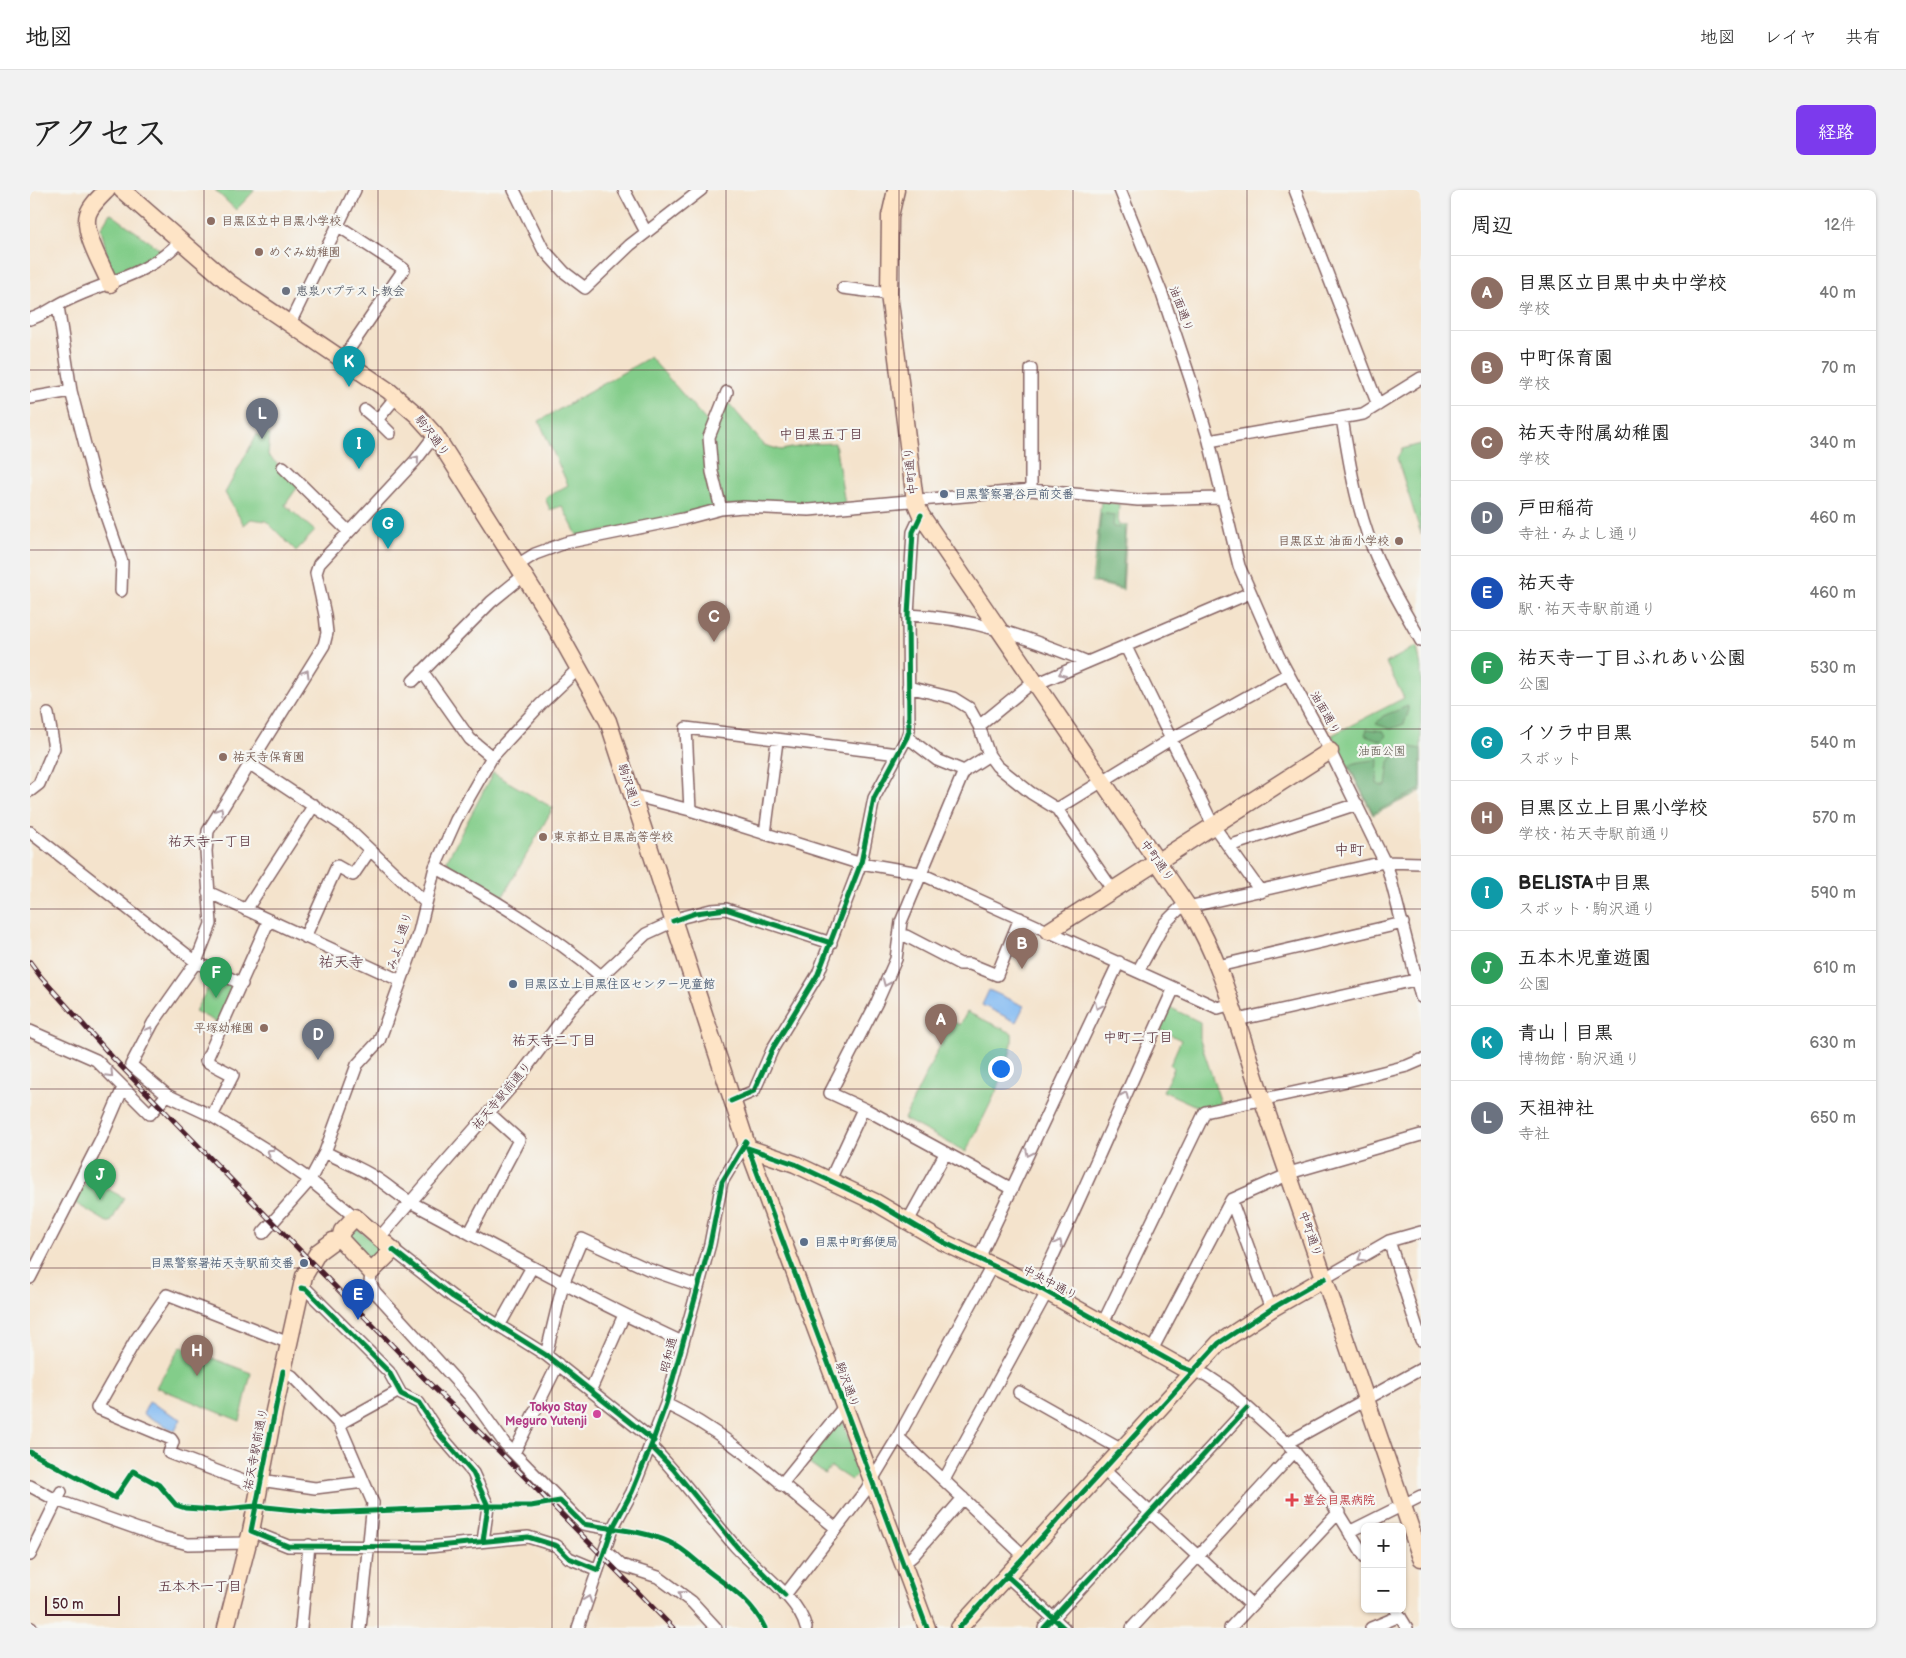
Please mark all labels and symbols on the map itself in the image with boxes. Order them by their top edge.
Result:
place label: 目黒区立中目黒小学校 [221,214,341,229]
marker: 目黒区立中目黒小学校 [205,215,217,227]
place label: めぐみ幼稚園 [269,245,341,260]
marker: めぐみ幼稚園 [253,246,265,258]
place label: 恵泉バプテスト教会 [296,284,405,299]
street label: 油面通り [1166,284,1196,334]
marker: 恵泉バプテスト教会 [280,285,292,297]
pin: K [333,346,365,387]
pin: L [246,398,278,439]
street label: 駒沢通り [412,412,452,460]
district label: 中目黒五丁目 [779,426,863,443]
pin: I [343,428,375,469]
street label: 中町通り [901,446,921,496]
one-way arrow [410,456,418,465]
place label: 目黒警察署谷戸前交番 [954,487,1074,502]
marker: 目黒警察署谷戸前交番 [938,488,950,500]
pin: G [372,508,404,549]
place label: 目黒区立 油面小学校 [1278,534,1389,549]
marker: 目黒区立 油面小学校 [1393,535,1405,547]
pin: C [698,601,730,642]
one-way arrow [1058,666,1067,677]
one-way arrow [299,670,309,679]
street label: 油面通り [1307,688,1343,738]
park label: 油面公園 [1358,744,1406,759]
place label: 祐天寺保育園 [233,750,305,765]
marker: 祐天寺保育園 [217,751,229,763]
street label: 駒沢通り [614,762,644,812]
one-way arrow [213,808,223,817]
place label: 東京都立目黒高等学校 [553,830,673,845]
marker: 東京都立目黒高等学校 [537,831,549,843]
district label: 祐天寺一丁目 [168,833,252,850]
street label: 中町通り [1137,837,1177,885]
district label: 中町 [1334,841,1365,860]
street label: みよし通り [384,910,416,972]
pin: B [1006,928,1038,969]
district label: 祐天寺 [318,953,364,972]
pin: F [200,957,232,998]
place label: 目黒区立上目黒住区センター児童館 [523,977,715,992]
marker: 目黒区立上目黒住区センター児童館 [507,978,519,990]
one-way arrow [881,978,892,987]
one-way arrow [1094,1001,1104,1010]
pin: A [925,1004,957,1045]
pin: D [302,1019,334,1060]
place label: 平塚幼稚園 [194,1021,254,1036]
marker: 平塚幼稚園 [258,1022,270,1034]
one-way arrow [144,1026,154,1035]
district label: 中町二丁目 [1103,1029,1173,1046]
district label: 祐天寺二丁目 [512,1032,596,1049]
your location [988,1056,1014,1082]
street label: 祐天寺駅前通り [469,1059,535,1133]
one-way arrow [104,1069,113,1078]
one-way arrow [1118,1091,1128,1100]
one-way arrow [1025,1148,1035,1157]
one-way arrow [266,1149,276,1158]
pin: J [84,1159,116,1200]
street label: 中町通り [1295,1209,1325,1259]
place label: 目黒中町郵便局 [814,1235,898,1250]
marker: 目黒中町郵便局 [798,1236,810,1248]
one-way arrow [1053,1239,1063,1248]
one-way arrow [1357,1251,1366,1261]
place label: 目黒警察署祐天寺駅前交番 [150,1256,294,1271]
marker: 目黒警察署祐天寺駅前交番 [298,1257,310,1269]
street label: 中央中通り [1020,1262,1080,1304]
pin: E [342,1279,374,1320]
pin: H [181,1335,213,1376]
street label: 昭和通 [657,1336,681,1374]
street label: 駒沢通り [832,1360,862,1410]
place label: Tokyo Stay Meguro Yutenji [505,1400,587,1429]
street label: 祐天寺駅前通り [241,1406,271,1492]
marker: Tokyo Stay Meguro Yutenji [591,1408,603,1420]
marker: 菫会目黒病院 [1285,1493,1299,1507]
place label: 菫会目黒病院 [1303,1493,1375,1508]
district label: 五本木一丁目 [158,1578,242,1595]
one-way arrow [677,1591,687,1600]
scale bar [45,1593,120,1616]
one-way arrow [582,1595,592,1604]

